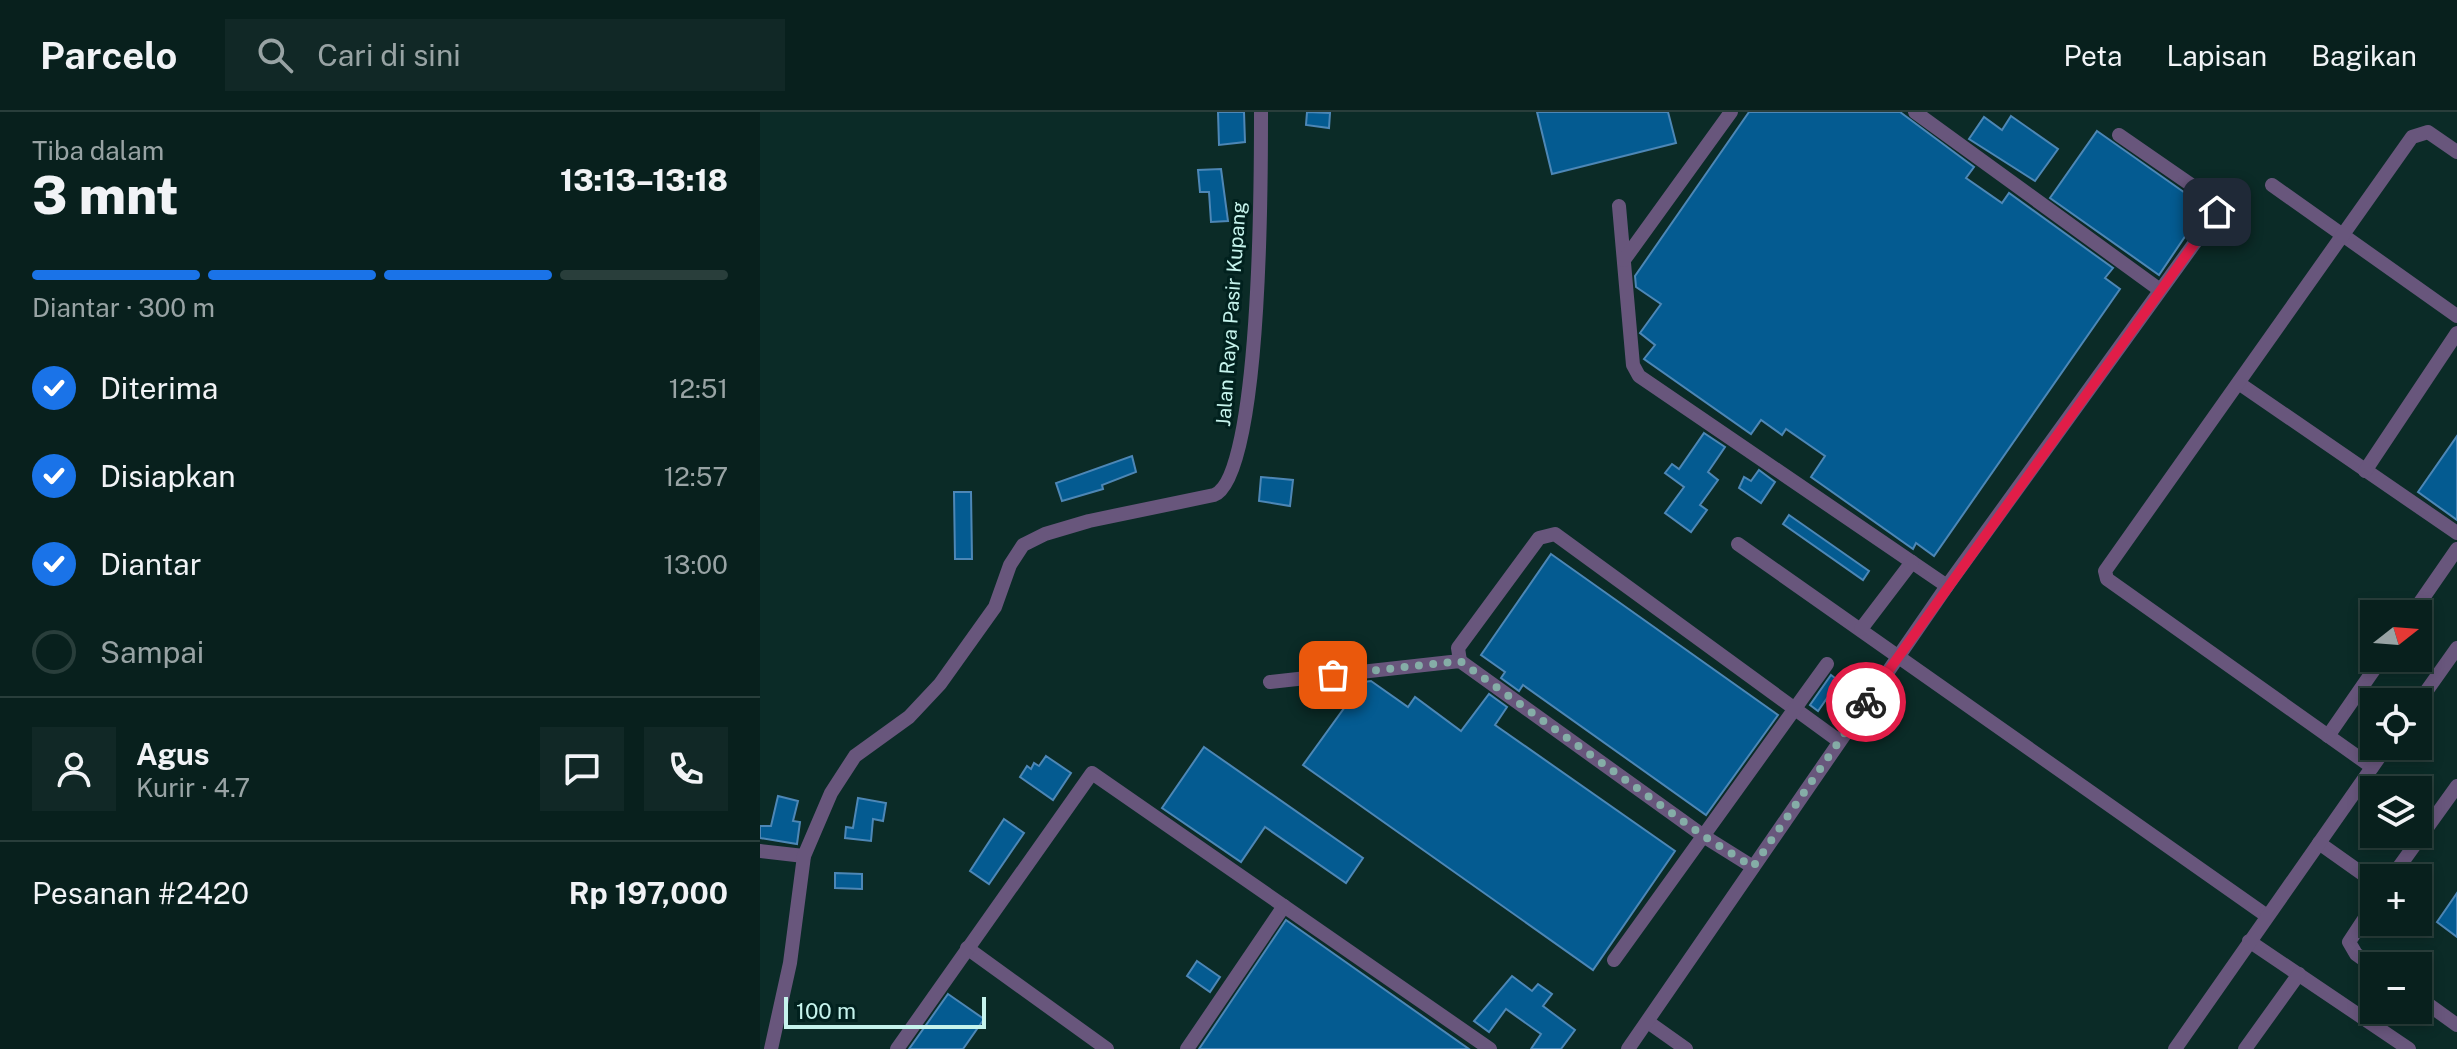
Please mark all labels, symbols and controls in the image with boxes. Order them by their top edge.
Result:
search box [225,19,785,91]
text: Parcelo [40,33,177,78]
icon: search [253,33,297,77]
text: Cari di sini [317,37,461,73]
text: Peta [2063,39,2123,72]
text: Lapisan [2167,39,2267,72]
text: Bagikan [2311,39,2417,72]
text: Tiba dalam [32,135,164,166]
text: 13:13–13:18 [560,162,728,198]
text: 3 mnt [32,165,179,226]
pin [2183,178,2251,246]
icon: home [2195,190,2239,234]
street label: Jalan Raya Pasir Kupang [1211,201,1251,427]
text: Diantar · 300 m [32,292,215,323]
icon: check [32,366,76,410]
text: Diterima [100,370,218,406]
text: 12:51 [669,373,728,404]
icon: check [32,454,76,498]
text: Disiapkan [100,458,236,494]
text: 12:57 [664,461,728,492]
icon: check [32,542,76,586]
text: Diantar [100,546,201,582]
text: 13:00 [664,549,728,580]
north arrow [2360,600,2432,672]
map controls [2360,600,2432,1024]
text: Sampai [100,634,204,670]
pin [1299,641,1367,709]
icon: bag [1311,653,1355,697]
courier [1826,662,1906,742]
icon: bike [1844,680,1888,724]
button: locate [2360,688,2432,760]
button: person [32,727,116,811]
button: chat [540,727,624,811]
button: phone [644,727,728,811]
text: Agus [136,736,210,772]
text: Kurir · 4.7 [136,772,250,803]
button: layers [2360,776,2432,848]
button: + [2360,864,2432,936]
text: Pesanan #2420 [32,875,249,911]
text: Rp 197,000 [569,875,728,911]
button: − [2360,952,2432,1024]
scale bar [784,993,986,1029]
text: 100 m [796,998,856,1024]

